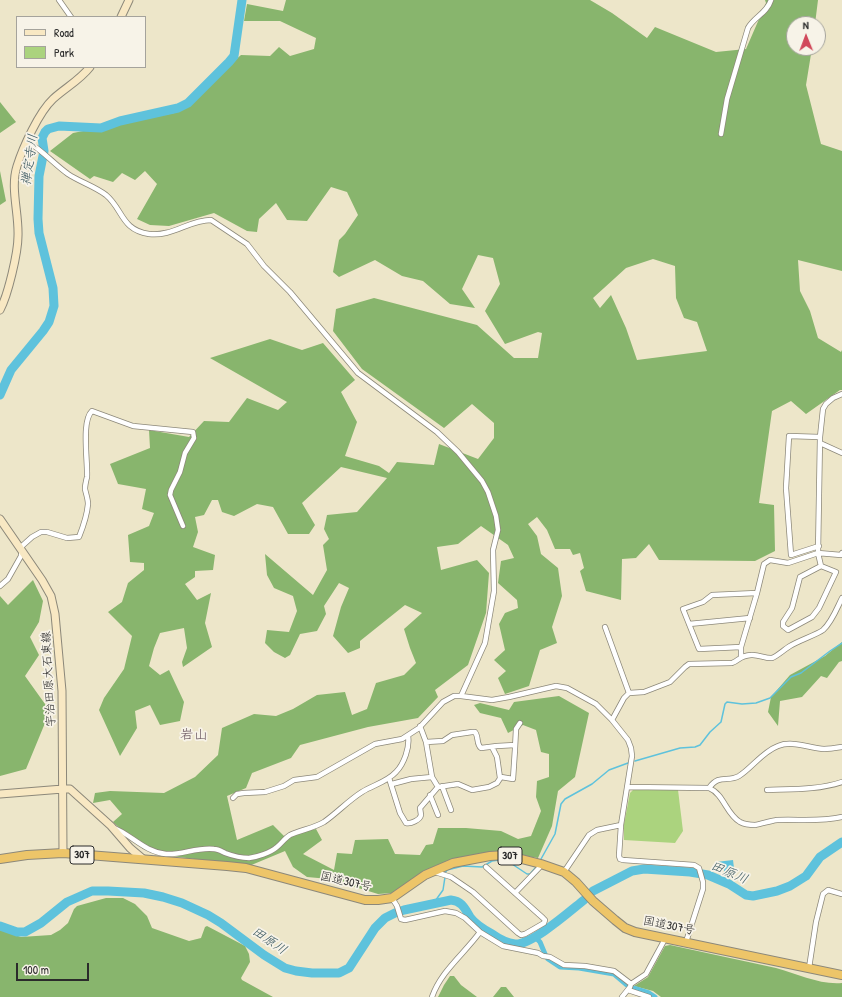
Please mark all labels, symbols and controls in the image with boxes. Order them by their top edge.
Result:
legend [16,16,146,68]
north arrow [786,16,826,56]
text: N [803,18,809,32]
text: Road [54,24,74,41]
text: Park [54,44,74,61]
water label: 禅定寺川 [19,133,41,187]
street label: 宇治田原大石東線 [39,631,59,727]
district label: 岩山 [180,727,208,743]
road number: 307 [70,846,94,864]
road number: 307 [498,847,522,865]
water label: 田原川 [708,858,750,888]
street label: 国道307号 [319,869,373,895]
street label: 国道307号 [642,914,696,938]
water label: 田原川 [248,924,290,958]
scale bar [18,955,91,981]
text: 100 m [23,961,49,978]

